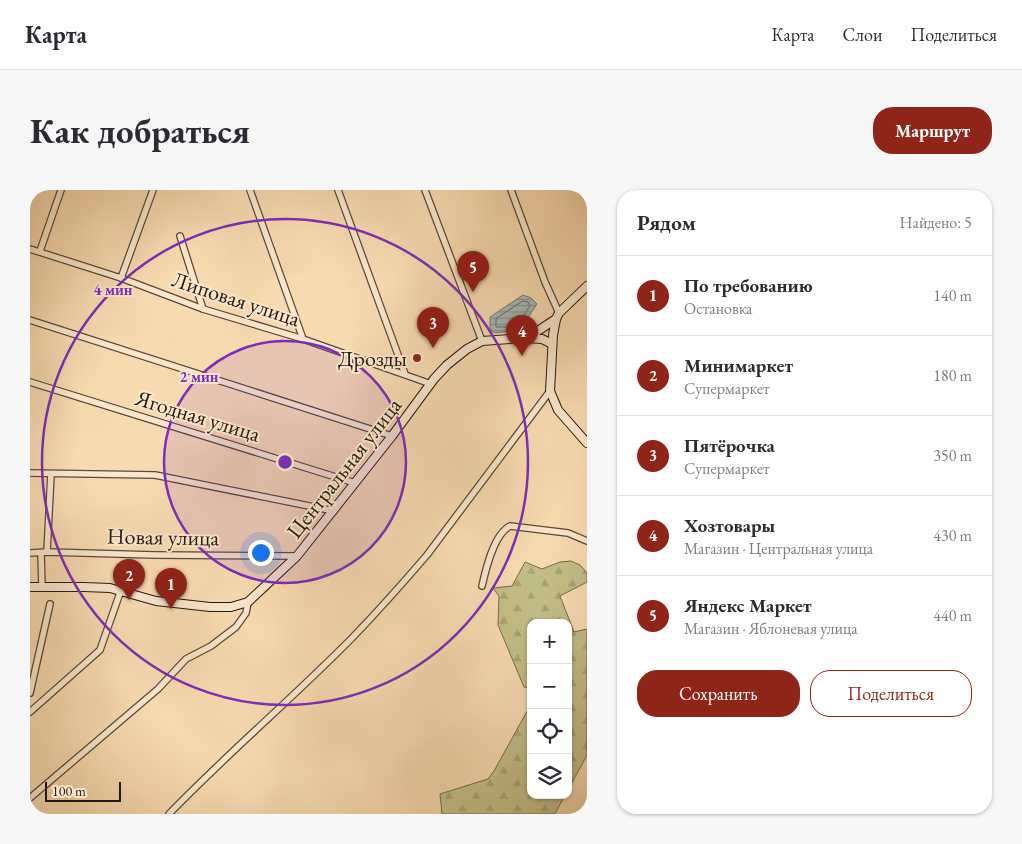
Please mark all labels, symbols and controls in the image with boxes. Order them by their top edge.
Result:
text: Карта [25,19,87,50]
text: Карта [772,23,815,46]
text: Слои [843,23,882,46]
text: Поделиться [910,23,997,46]
button: Маршрут [873,107,992,154]
text: Как добраться [30,108,250,153]
text: Рядом [637,209,696,236]
text: Найдено: 5 [900,212,972,233]
pin: 5 [457,251,489,292]
street label: Липовая улица [168,265,304,333]
text: По требованию [684,273,813,298]
text: 4 мин [93,280,133,299]
text: 1 [649,285,657,306]
text: 140 m [933,285,972,306]
text: Остановка [684,298,753,319]
pin: 3 [417,307,449,348]
pin: 4 [506,315,538,356]
place label: Дрозды [338,344,407,373]
marker: Дрозды [411,352,423,364]
text: Минимаркет [684,353,793,378]
text: 2 [649,365,657,386]
text: 180 m [933,365,972,386]
text: 2 мин [179,367,219,386]
text: Супермаркет [684,378,770,399]
street label: Ягодная улица [131,383,264,449]
street label: Центральная улица [280,392,408,544]
text: Пятёрочка [684,433,775,458]
text: 3 [649,445,657,466]
text: 350 m [933,445,972,466]
centre of rings [276,453,294,471]
text: Супермаркет [684,458,770,479]
text: Хозтовары [684,513,775,538]
street label: Новая улица [107,522,220,552]
text: 4 [649,525,657,546]
text: 430 m [933,525,972,546]
text: Магазин · Центральная улица [684,538,873,559]
your location [248,540,274,566]
pin: 2 [113,559,145,600]
pin: 1 [155,568,187,609]
text: Яндекс Маркет [684,593,812,618]
text: 5 [649,605,657,626]
text: 440 m [933,605,972,626]
text: Магазин · Яблоневая улица [684,618,858,639]
map controls [527,619,572,799]
button: + [527,619,572,664]
button: − [527,664,572,709]
button: Сохранить [637,670,800,717]
button: Поделиться [810,670,972,717]
button: locate [527,709,572,754]
button: layers [527,754,572,799]
scale bar [45,779,121,802]
text: 100 m [52,782,86,800]

